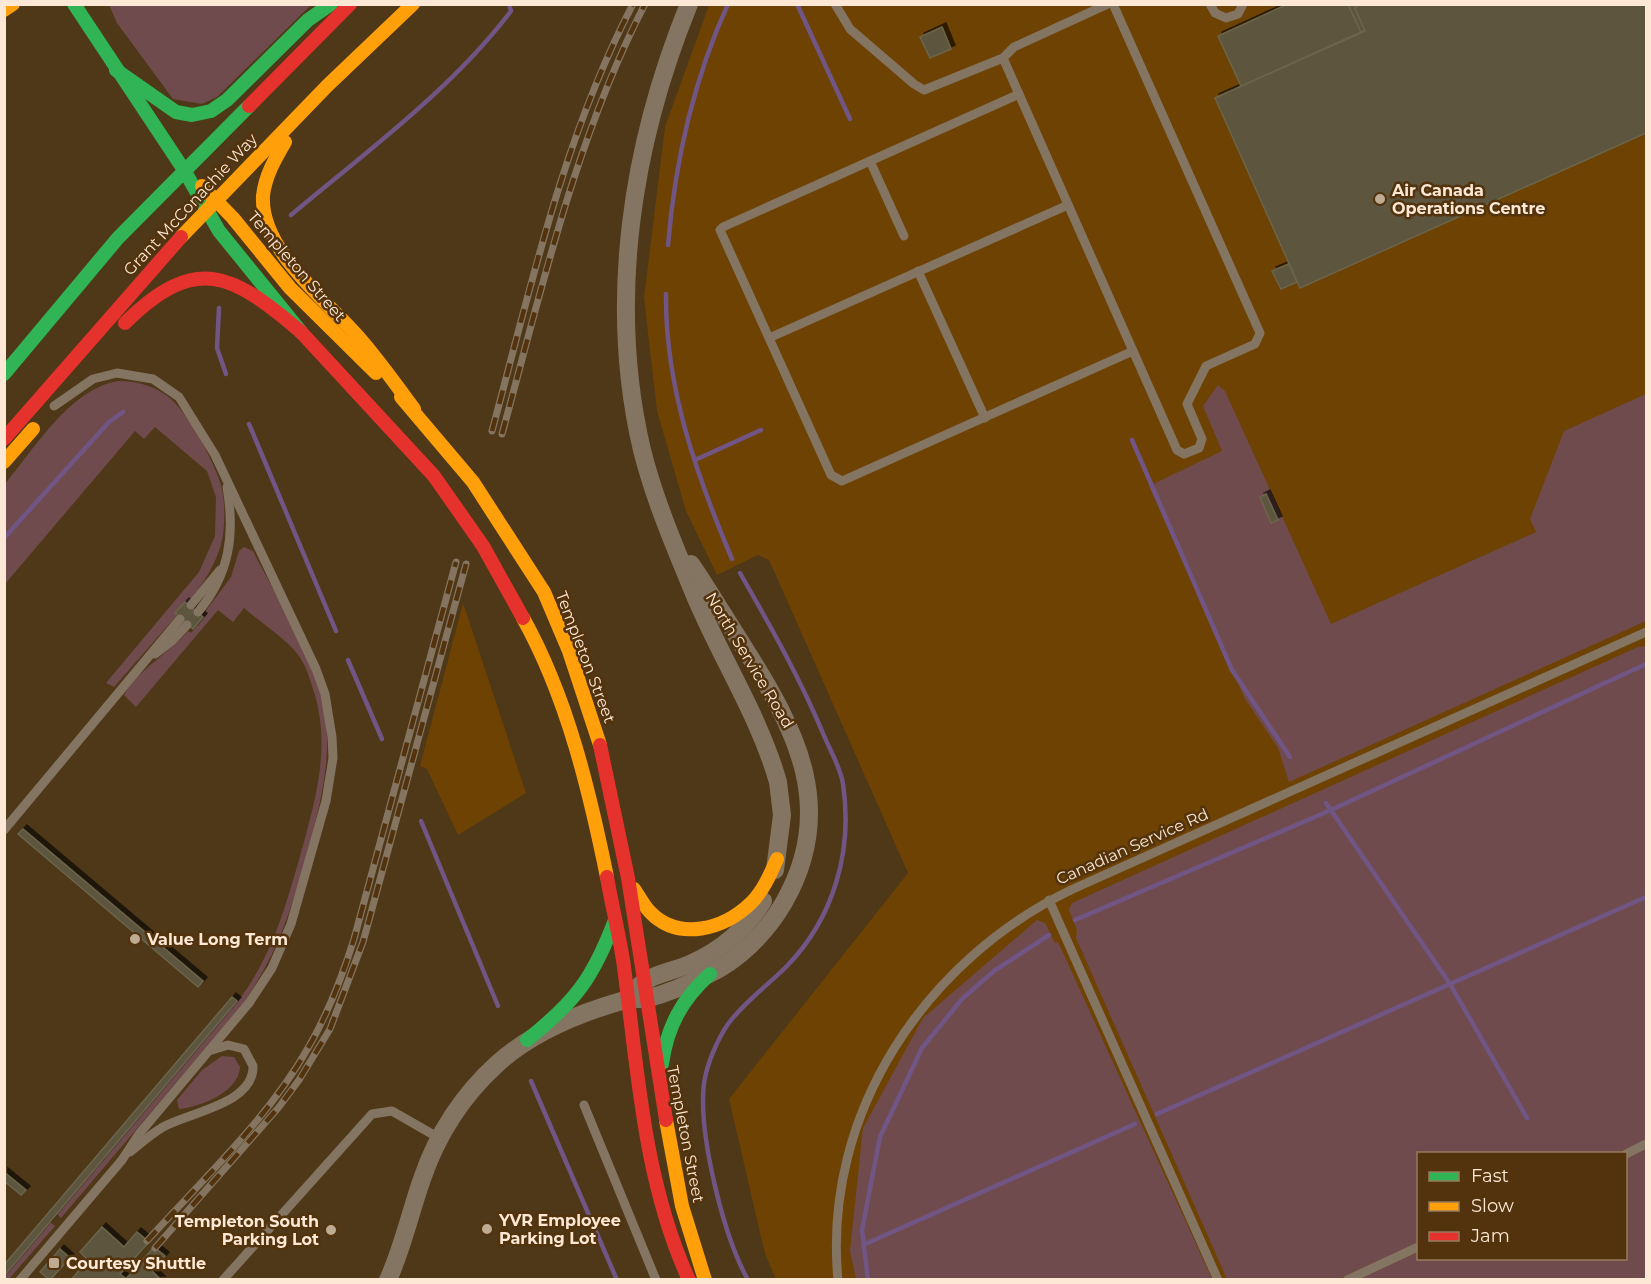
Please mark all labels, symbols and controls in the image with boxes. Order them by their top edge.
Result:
street label: Grant McConachie Way [120,129,261,279]
place label: Air Canada Operations Centre [1391,181,1545,218]
marker: Air Canada Operations Centre [1373,192,1387,206]
street label: Templeton Street [244,208,350,326]
street label: Templeton Street [552,589,620,726]
street label: North Service Road [702,589,798,732]
street label: Canadian Service Rd [1053,804,1211,889]
place label: Value Long Term [146,930,288,949]
marker: Value Long Term [128,932,142,946]
street label: Templeton Street [663,1064,708,1205]
legend [1417,1152,1627,1260]
text: Fast [1471,1165,1509,1187]
text: Slow [1471,1195,1514,1217]
place label: YVR Employee Parking Lot [498,1211,621,1248]
place label: Templeton South Parking Lot [175,1212,319,1249]
marker: YVR Employee Parking Lot [480,1222,494,1236]
marker: Templeton South Parking Lot [324,1223,338,1237]
text: Jam [1470,1225,1510,1247]
place label: Courtesy Shuttle [66,1254,206,1273]
marker: Courtesy Shuttle [47,1256,61,1270]

